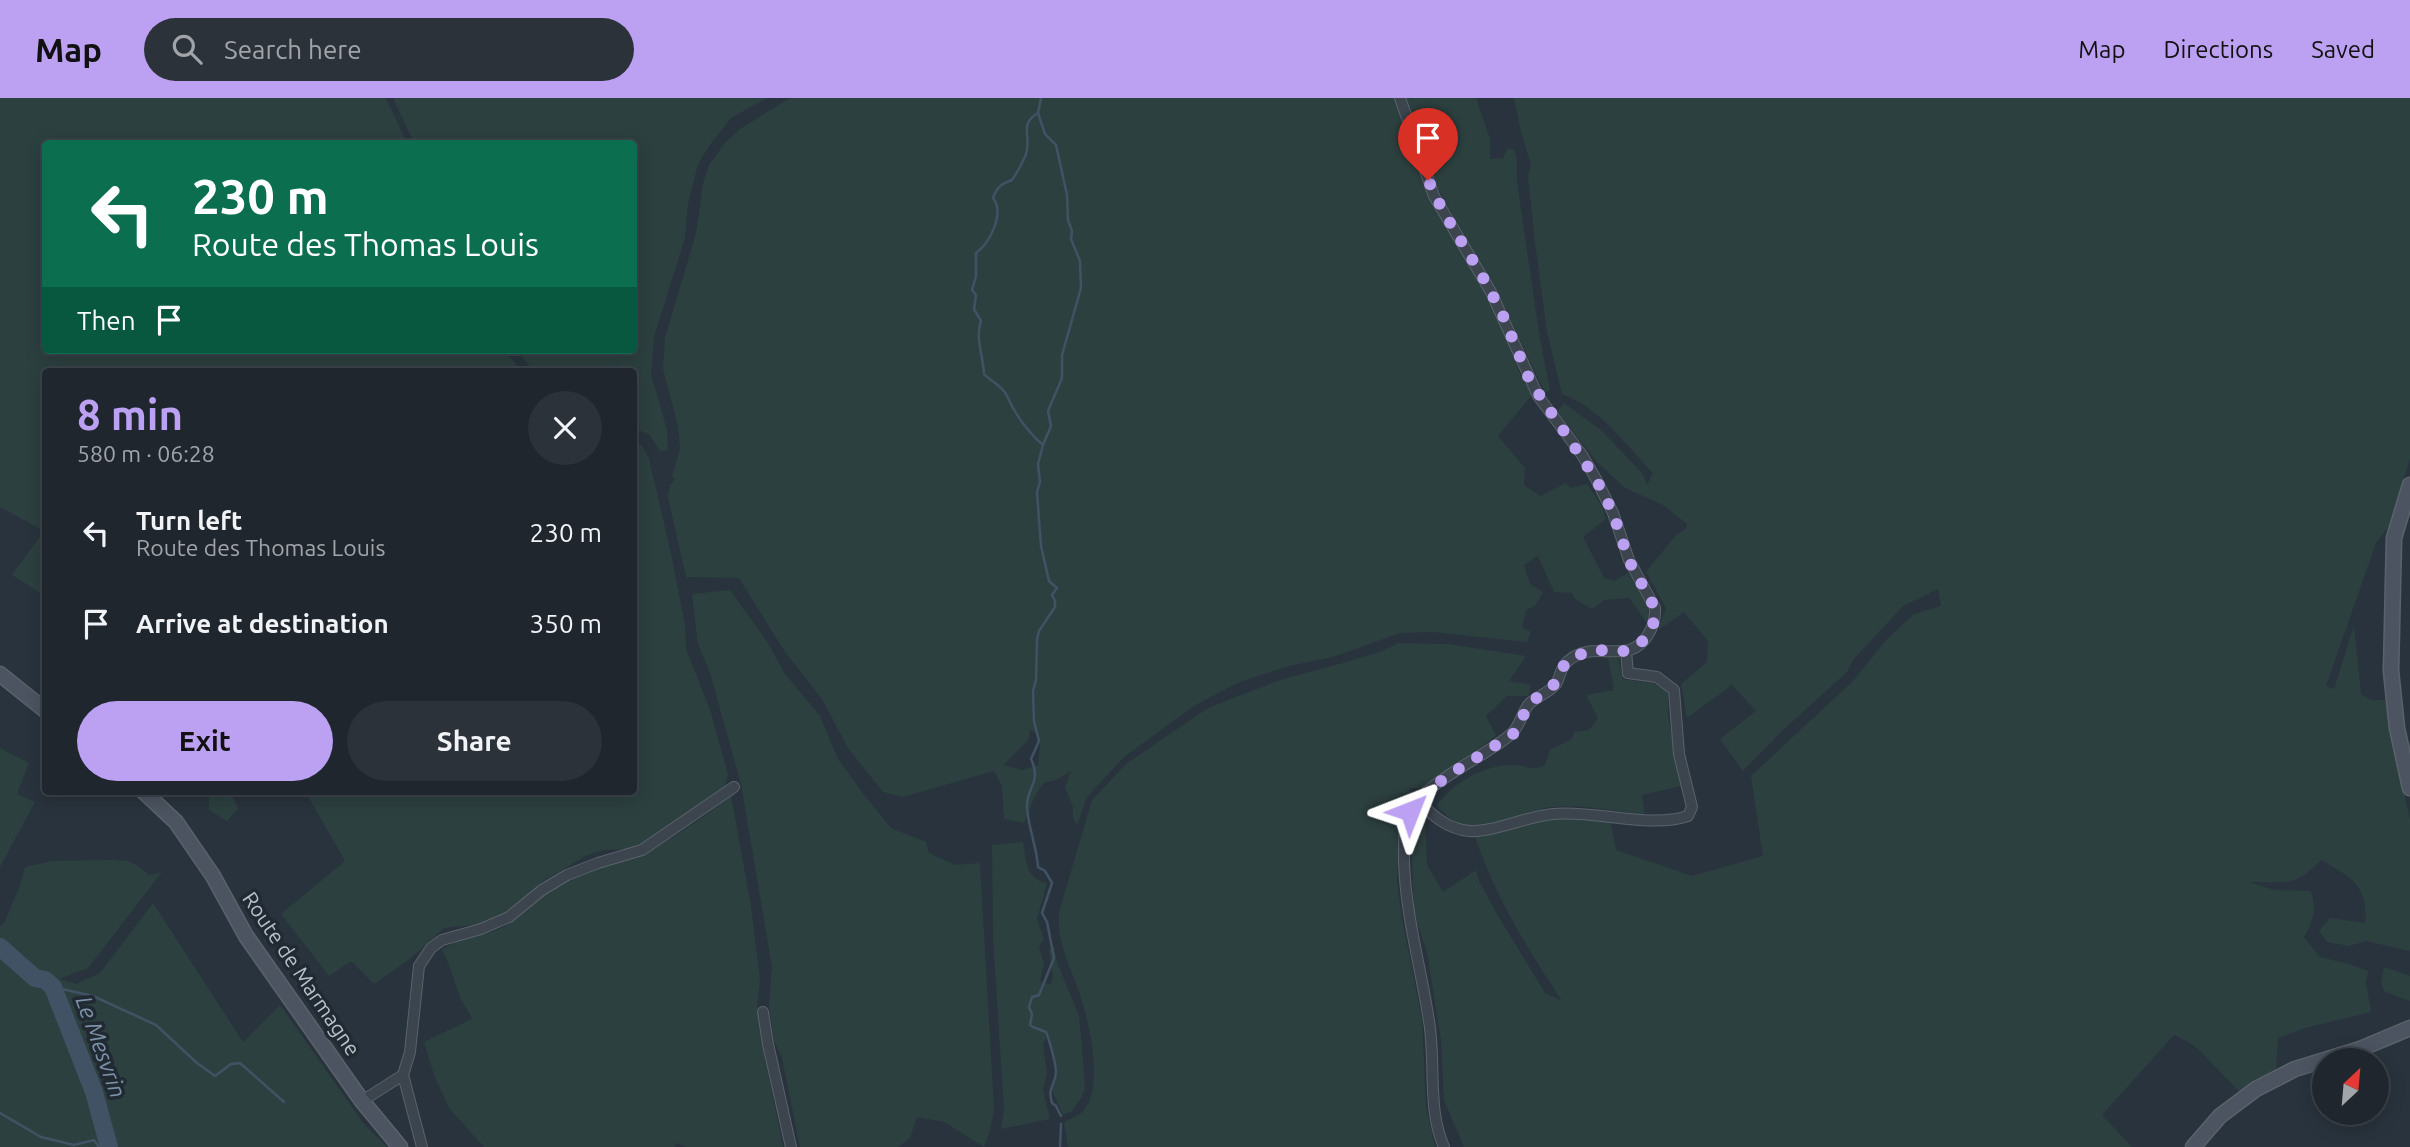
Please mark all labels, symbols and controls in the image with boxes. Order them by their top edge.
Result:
search box [144,18,634,81]
icon: search [168,30,206,68]
text: Map [35,31,102,68]
text: Search here [224,35,362,64]
text: Map [2078,36,2125,63]
text: Directions [2163,36,2273,63]
text: Saved [2311,36,2375,63]
pin [1398,108,1458,180]
icon: arrive [1409,119,1447,157]
icon: left [77,168,168,259]
text: 230 m [192,168,329,223]
text: Route des Thomas Louis [192,226,539,262]
icon: arrive [150,301,188,339]
text: Then [77,306,136,335]
text: 8 min [77,391,183,438]
button: close [528,391,602,465]
text: 580 m · 06:28 [77,441,215,466]
text: Turn left [136,506,242,535]
icon: left [77,514,115,552]
text: 230 m [530,518,602,547]
text: Route des Thomas Louis [136,535,385,560]
icon: arrive [77,605,115,643]
text: Arrive at destination [136,609,389,638]
text: 350 m [530,609,602,638]
button: Exit [77,701,333,781]
button: Share [347,701,602,781]
position arrow [1373,774,1447,848]
street label: Route de Marmagne [238,887,366,1060]
water label: Le Mesvrin [72,993,131,1101]
north arrow [2312,1048,2389,1125]
map controls [2312,1048,2389,1125]

